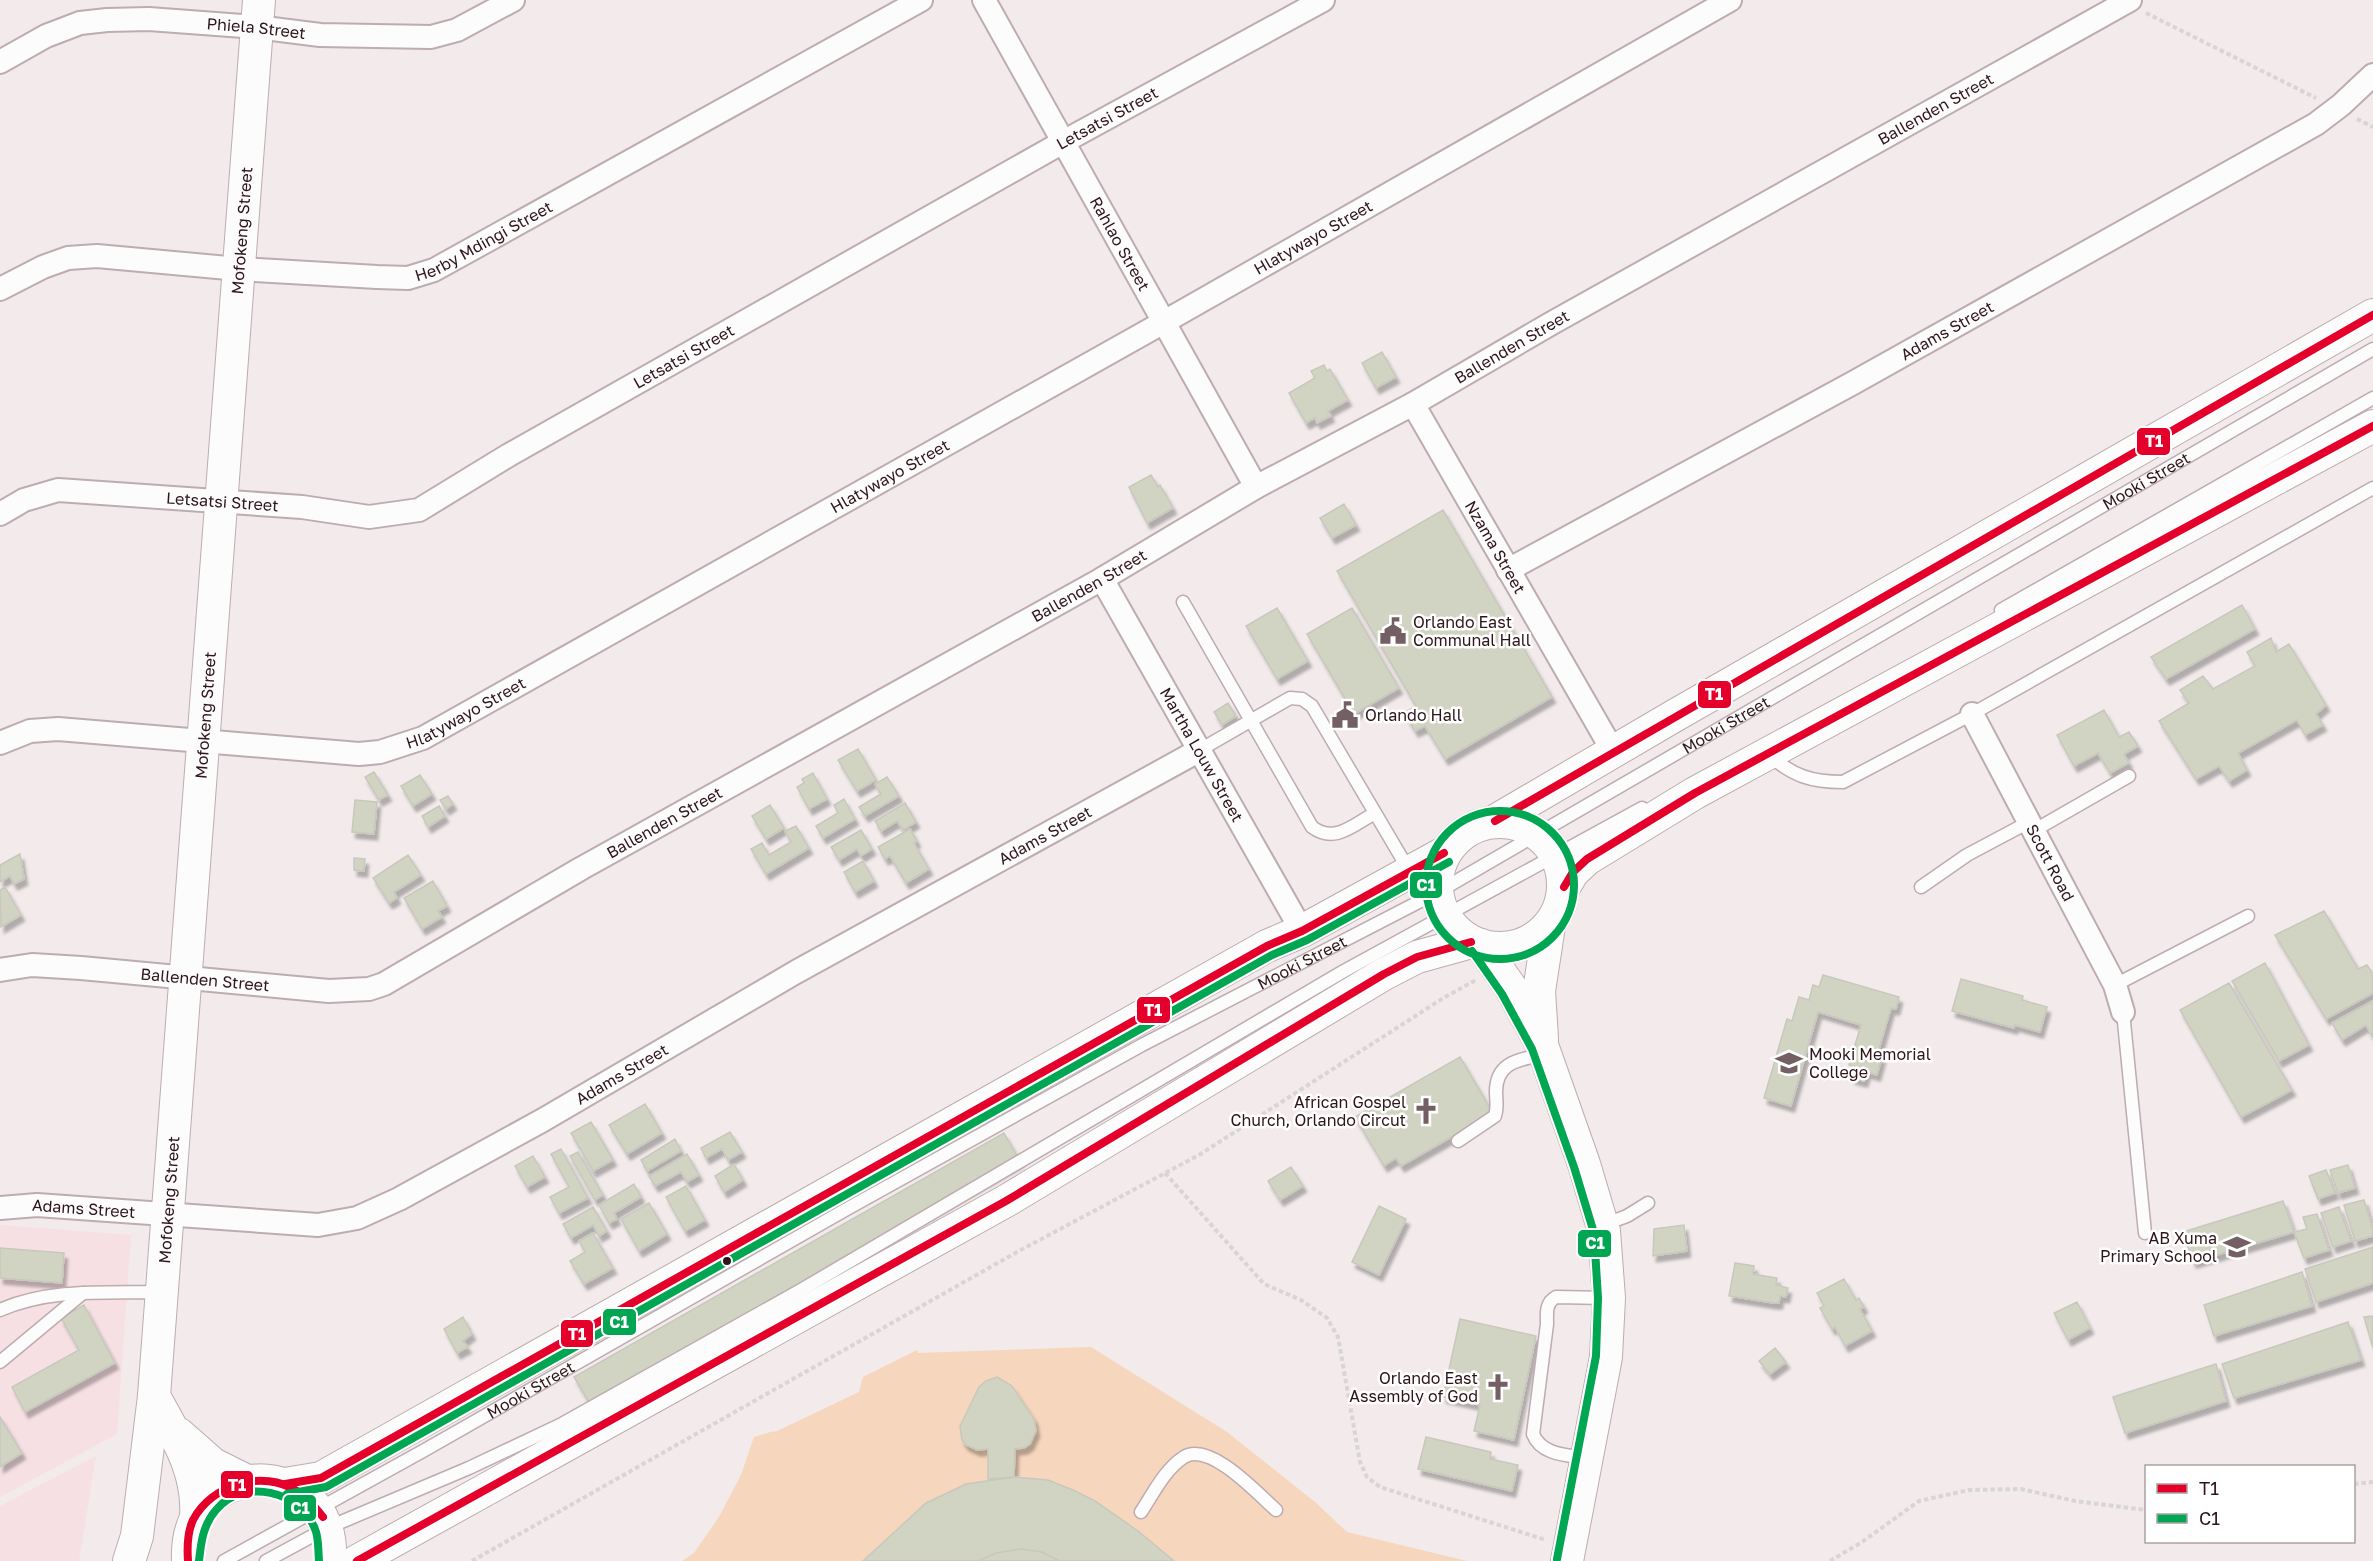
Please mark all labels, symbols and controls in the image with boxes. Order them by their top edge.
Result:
street label: Phiela Street [206,13,307,43]
street label: Ballenden Street [1874,68,1997,149]
street label: Letsatsi Street [1053,82,1161,154]
street label: Mofokeng Street [227,166,256,295]
street label: Rahlao Street [1086,193,1154,294]
street label: Herby Mdingi Street [412,196,556,285]
street label: Hlatywayo Street [1250,196,1376,279]
street label: Adams Street [1897,296,1997,364]
street label: Ballenden Street [1451,305,1573,388]
street label: Letsatsi Street [630,320,737,393]
line badge: T1 [2136,427,2171,456]
text: T1 [2145,431,2163,451]
street label: Hlatywayo Street [827,435,953,517]
street label: Mooki Street [2099,448,2193,514]
street label: Letsatsi Street [166,488,279,515]
street label: Nzama Street [1461,497,1530,597]
street label: Ballenden Street [1028,545,1150,626]
place label: Orlando East Communal Hall [1413,612,1531,650]
public building icon: Orlando East Communal Hall [1378,616,1408,646]
street label: Mofokeng Street [190,651,220,780]
street label: Hlatywayo Street [403,673,529,753]
line badge: T1 [1697,680,1732,709]
street label: Martha Louw Street [1156,684,1248,825]
text: T1 [1705,684,1723,704]
street label: Mooki Street [1678,692,1773,758]
public building icon: Orlando Hall [1330,700,1360,730]
place label: Orlando Hall [1365,705,1462,725]
street label: Ballenden Street [603,782,726,862]
street label: Adams Street [995,801,1095,869]
street label: Scott Road [2022,821,2079,905]
line badge: C1 [1409,871,1443,899]
text: C1 [1416,875,1436,895]
street label: Mooki Street [1254,931,1350,994]
street label: Ballenden Street [140,964,270,995]
line badge: T1 [1136,996,1171,1024]
text: T1 [1144,1000,1162,1020]
street label: Adams Street [572,1039,671,1109]
place label: Mooki Memorial College [1809,1044,1931,1082]
school or university icon: Mooki Memorial College [1774,1048,1804,1078]
place label: African Gospel Church, Orlando Circut [1231,1092,1406,1130]
church icon: African Gospel Church, Orlando Circut [1411,1096,1441,1126]
street label: Mofokeng Street [154,1135,184,1264]
street label: Adams Street [31,1195,136,1222]
place label: AB Xuma Primary School [2100,1228,2217,1266]
line badge: C1 [1577,1229,1612,1258]
school or university icon: AB Xuma Primary School [2222,1232,2252,1262]
text: C1 [1585,1233,1605,1253]
unlabelled marker [721,1255,733,1267]
line badge: C1 [602,1308,637,1336]
text: C1 [609,1312,629,1332]
line badge: T1 [560,1319,594,1348]
text: T1 [568,1324,586,1344]
street label: Mooki Street [483,1357,578,1423]
place label: Orlando East Assembly of God [1349,1368,1478,1406]
church icon: Orlando East Assembly of God [1483,1372,1513,1402]
legend [2145,1465,2355,1543]
line badge: T1 [220,1470,254,1499]
text: T1 [228,1475,246,1495]
text: T1 [2199,1477,2219,1499]
line badge: C1 [283,1494,317,1522]
text: C1 [290,1498,310,1518]
text: C1 [2199,1507,2220,1529]

